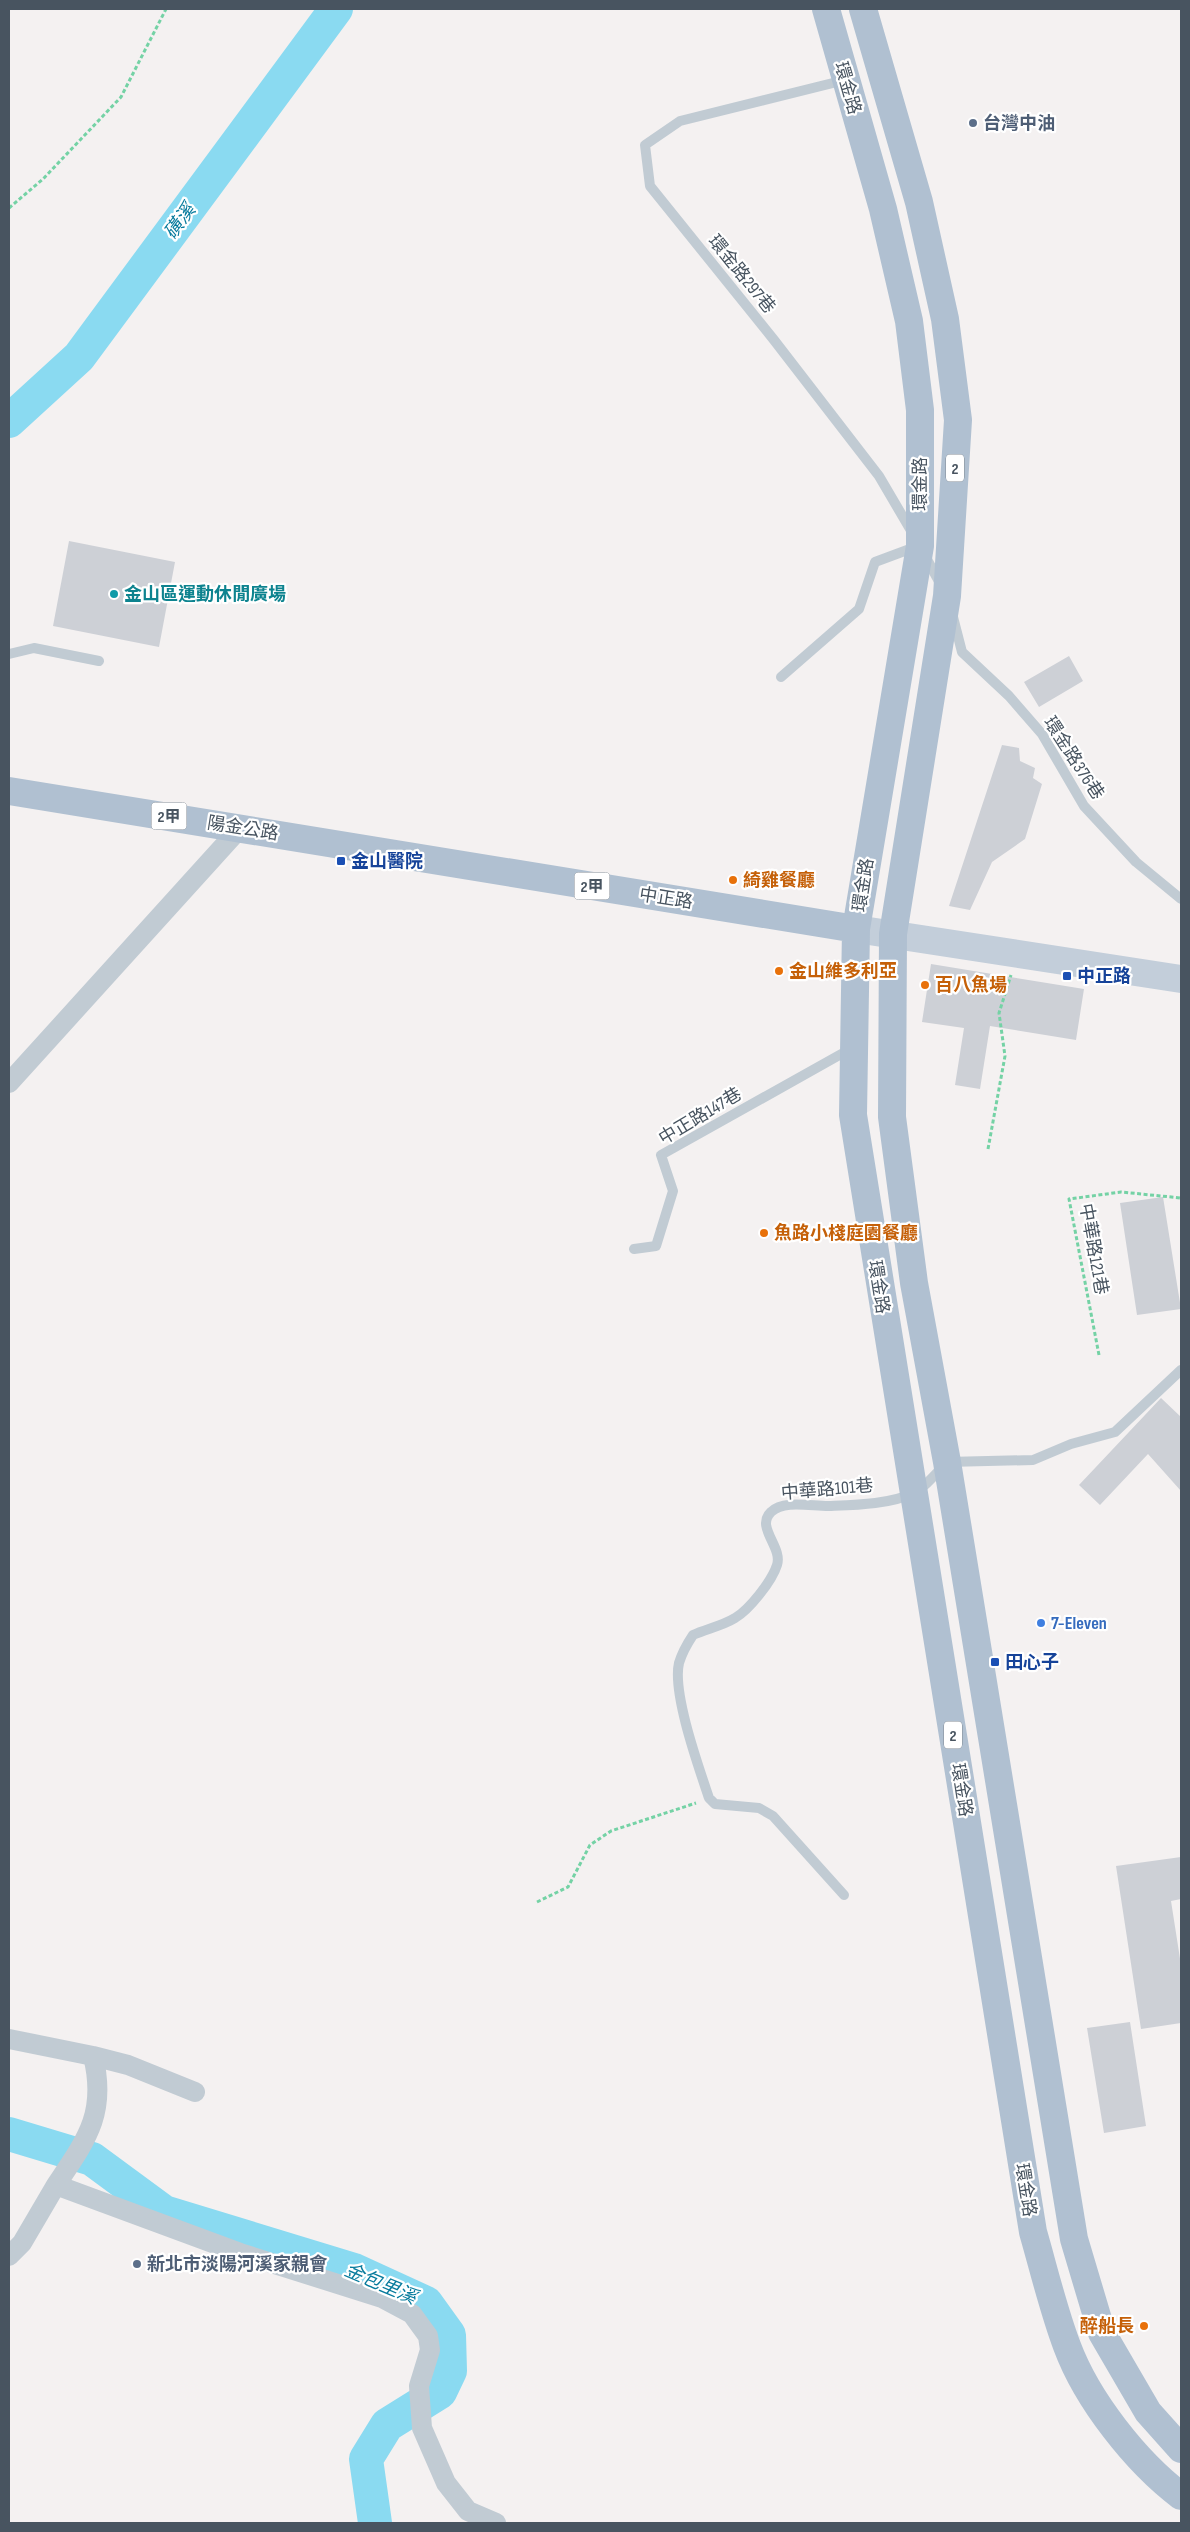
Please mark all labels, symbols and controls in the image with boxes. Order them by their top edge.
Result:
street label: 環金路 [830,59,865,117]
place label: 台灣中油 [983,113,1055,134]
marker: 台灣中油 [967,117,979,129]
water label: 磺溪 [160,197,202,244]
street label: 環金路297巷 [704,231,780,318]
road number: 2 [946,454,964,482]
street label: 環金路 [910,457,931,511]
place label: 金山區運動休閒廣場 [124,584,286,605]
marker: 金山區運動休閒廣場 [108,588,120,600]
street label: 環金路376巷 [1039,713,1108,804]
road number: 2甲 [152,802,186,829]
street label: 陽金公路 [206,812,280,844]
place label: 金山醫院 [351,851,423,872]
marker: 金山醫院 [335,855,347,867]
street label: 環金路 [849,857,878,913]
place label: 綺雞餐廳 [743,870,815,891]
road number: 2甲 [574,872,610,899]
marker: 綺雞餐廳 [727,874,739,886]
street label: 中正路 [638,884,694,913]
place label: 金山維多利亞 [789,961,897,982]
marker: 金山維多利亞 [773,965,785,977]
place label: 中正路 [1077,966,1131,987]
marker: 中正路 [1061,970,1073,982]
place label: 百八魚場 [935,974,1007,996]
marker: 百八魚場 [919,979,931,991]
street label: 中正路147巷 [655,1084,745,1149]
street label: 中華路121巷 [1075,1202,1112,1296]
place label: 魚路小棧庭園餐廳 [774,1222,918,1244]
marker: 魚路小棧庭園餐廳 [758,1227,770,1239]
street label: 環金路 [864,1259,893,1315]
street label: 中華路101巷 [780,1475,874,1504]
place label: 7-Eleven [1051,1613,1107,1634]
marker: 7-Eleven [1035,1617,1047,1629]
place label: 田心子 [1005,1652,1059,1673]
marker: 田心子 [989,1656,1001,1668]
road number: 2 [944,1722,962,1748]
street label: 環金路 [947,1762,976,1818]
street label: 環金路 [1011,2162,1040,2218]
place label: 新北市淡陽河溪家親會 [147,2254,328,2275]
marker: 新北市淡陽河溪家親會 [131,2258,143,2270]
water label: 金包里溪 [341,2259,423,2311]
place label: 醉船長 [1080,2316,1134,2337]
marker: 醉船長 [1138,2320,1150,2332]

